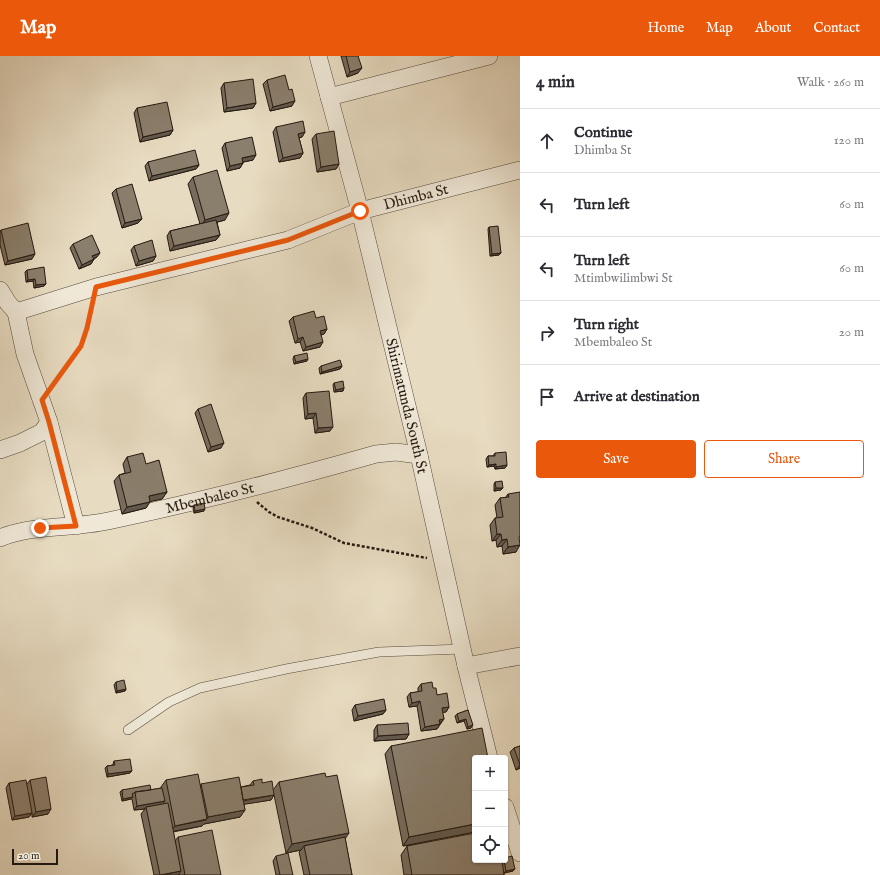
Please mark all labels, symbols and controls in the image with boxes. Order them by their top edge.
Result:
text: Map [20,16,56,40]
text: Home [648,19,684,37]
text: Map [706,19,733,37]
text: About [755,19,791,37]
text: Contact [813,19,860,37]
text: 4 min [536,72,575,93]
text: Walk · 260 m [797,74,864,91]
text: Continue [574,123,632,142]
icon: ahead [536,130,558,152]
text: 120 m [834,132,864,149]
text: Dhimba St [574,142,631,159]
street label: Dhimba St [381,179,450,214]
icon: left [536,194,558,216]
text: Turn left [574,195,630,214]
text: 60 m [839,196,864,213]
route start [351,202,369,220]
text: Turn left [574,251,630,270]
icon: left [536,258,558,280]
text: 60 m [839,260,864,277]
text: Mtimbwilimbwi St [574,270,673,287]
text: Turn right [574,315,639,334]
icon: right [536,322,558,344]
text: 20 m [839,324,864,341]
text: Mbembaleo St [574,334,652,351]
street label: Shirimatunda South St [382,336,432,475]
icon: arrive [536,386,558,408]
text: Arrive at destination [574,387,700,406]
button: Save [536,440,696,478]
button: Share [704,440,864,478]
street label: Mbembaleo St [164,478,256,518]
route end [31,519,49,537]
map controls [472,755,508,863]
button: + [472,755,508,791]
button: − [472,791,508,827]
button: locate [472,827,508,863]
scale bar [12,847,58,866]
text: 20 m [18,849,39,863]

